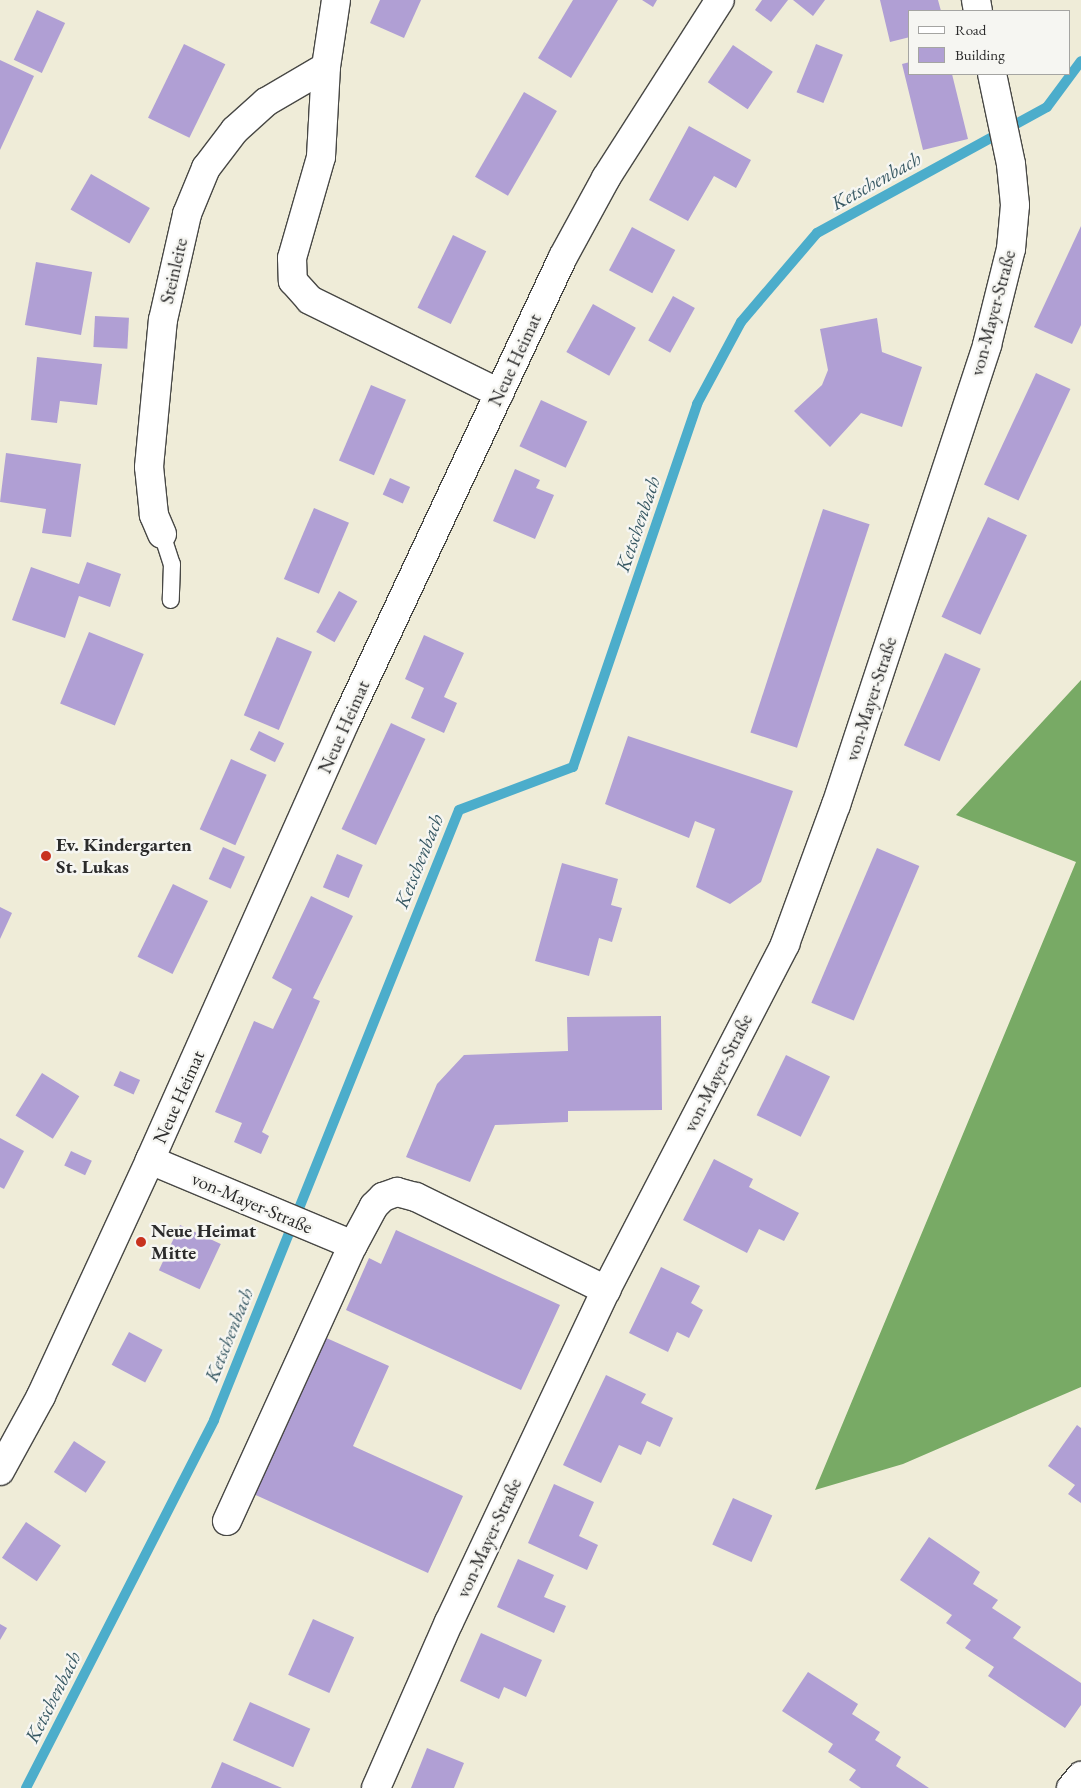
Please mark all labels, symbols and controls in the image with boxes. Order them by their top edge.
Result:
legend [908,10,1071,75]
text: Road [955,20,986,39]
text: Building [955,45,1005,64]
water label: Ketschenbach [827,146,925,216]
street label: Steinleite [155,236,193,306]
street label: von-Mayer-Straße [965,248,1021,378]
street label: Neue Heimat [484,310,546,410]
water label: Ketschenbach [611,473,665,575]
street label: von-Mayer-Straße [840,634,902,764]
street label: Neue Heimat [313,677,375,777]
water label: Ketschenbach [389,811,449,911]
place label: Ev. Kindergarten St. Lukas [56,834,192,878]
marker: Ev. Kindergarten St. Lukas [40,850,52,862]
street label: von-Mayer-Straße [679,1010,757,1136]
street label: Neue Heimat [148,1047,210,1147]
street label: von-Mayer-Straße [188,1167,316,1239]
place label: Neue Heimat Mitte [151,1220,256,1264]
marker: Neue Heimat Mitte [135,1236,147,1248]
water label: Ketschenbach [199,1285,259,1385]
street label: von-Mayer-Straße [451,1475,527,1601]
water label: Ketschenbach [20,1647,86,1747]

